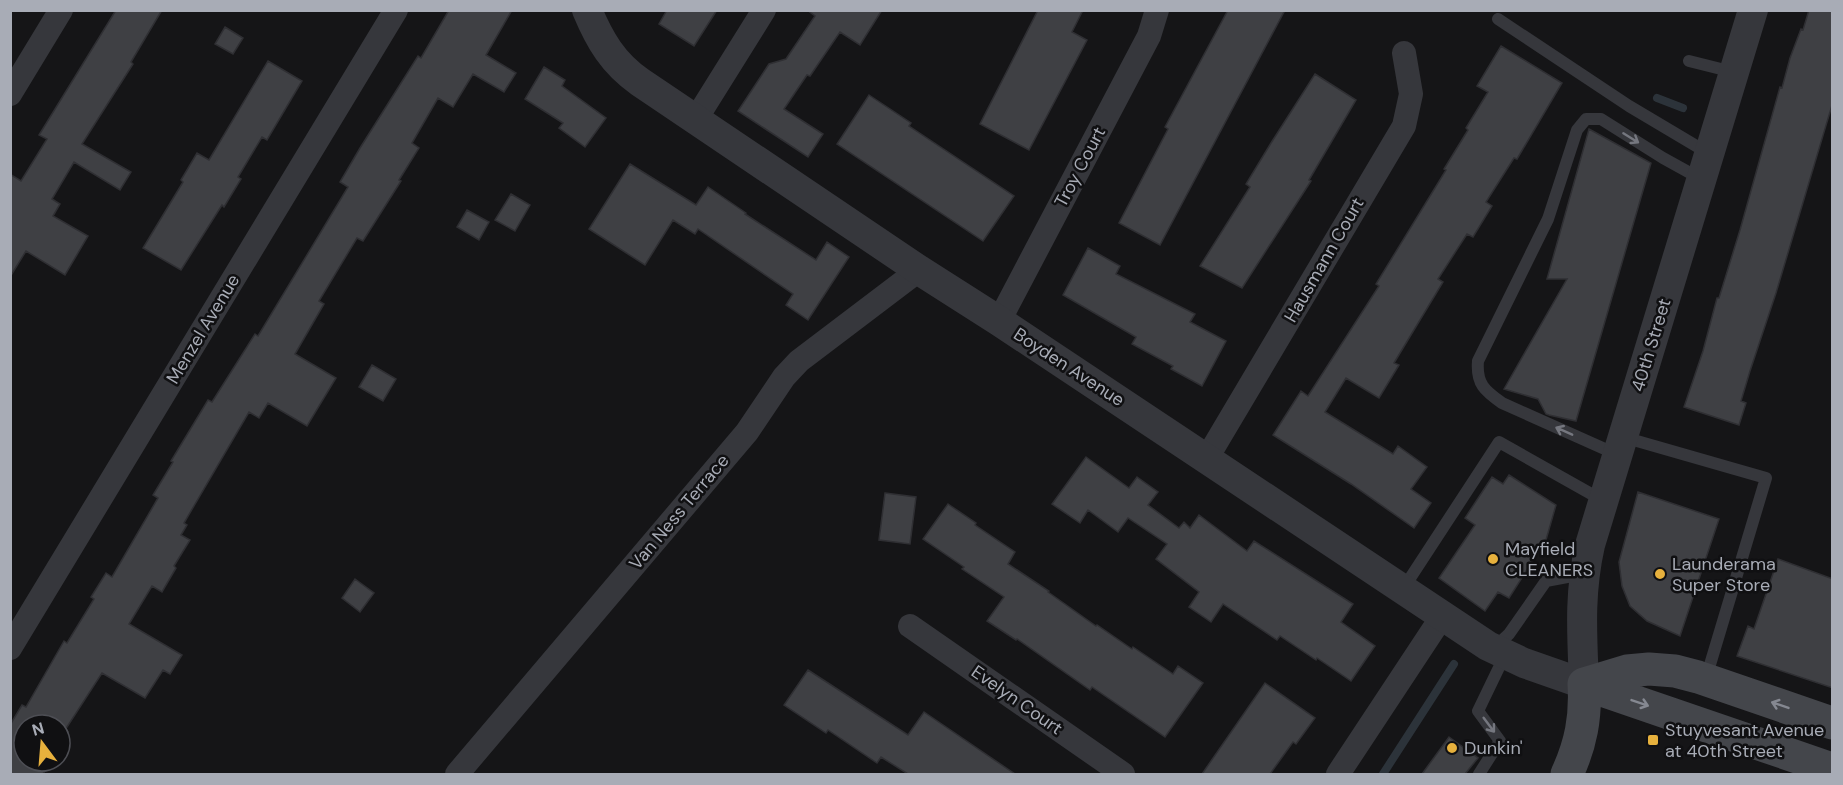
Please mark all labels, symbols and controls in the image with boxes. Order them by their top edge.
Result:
street label: Troy Court [1049,123,1111,211]
one-way arrow [1622,133,1639,145]
street label: Hausmann Court [1279,193,1369,327]
street label: Menzel Avenue [161,270,245,388]
street label: 40th Street [1625,295,1677,395]
street label: Boyden Avenue [1009,322,1129,412]
one-way arrow [1555,424,1573,435]
street label: Van Ness Terrace [624,449,734,575]
place label: Mayfield CLEANERS [1505,537,1593,582]
marker: Mayfield CLEANERS [1486,552,1500,566]
place label: Launderama Super Store [1672,552,1776,597]
marker: Launderama Super Store [1653,567,1667,581]
street label: Evelyn Court [967,660,1067,740]
one-way arrow [1630,698,1649,709]
one-way arrow [1772,699,1790,710]
north arrow [12,713,72,773]
one-way arrow [1482,716,1495,732]
text: N [29,717,47,741]
place label: Stuyvesant Avenue at 40th Street [1665,718,1824,763]
marker: Stuyvesant Avenue at 40th Street [1646,733,1660,747]
place label: Dunkin' [1464,736,1523,760]
marker: Dunkin' [1445,741,1459,755]

